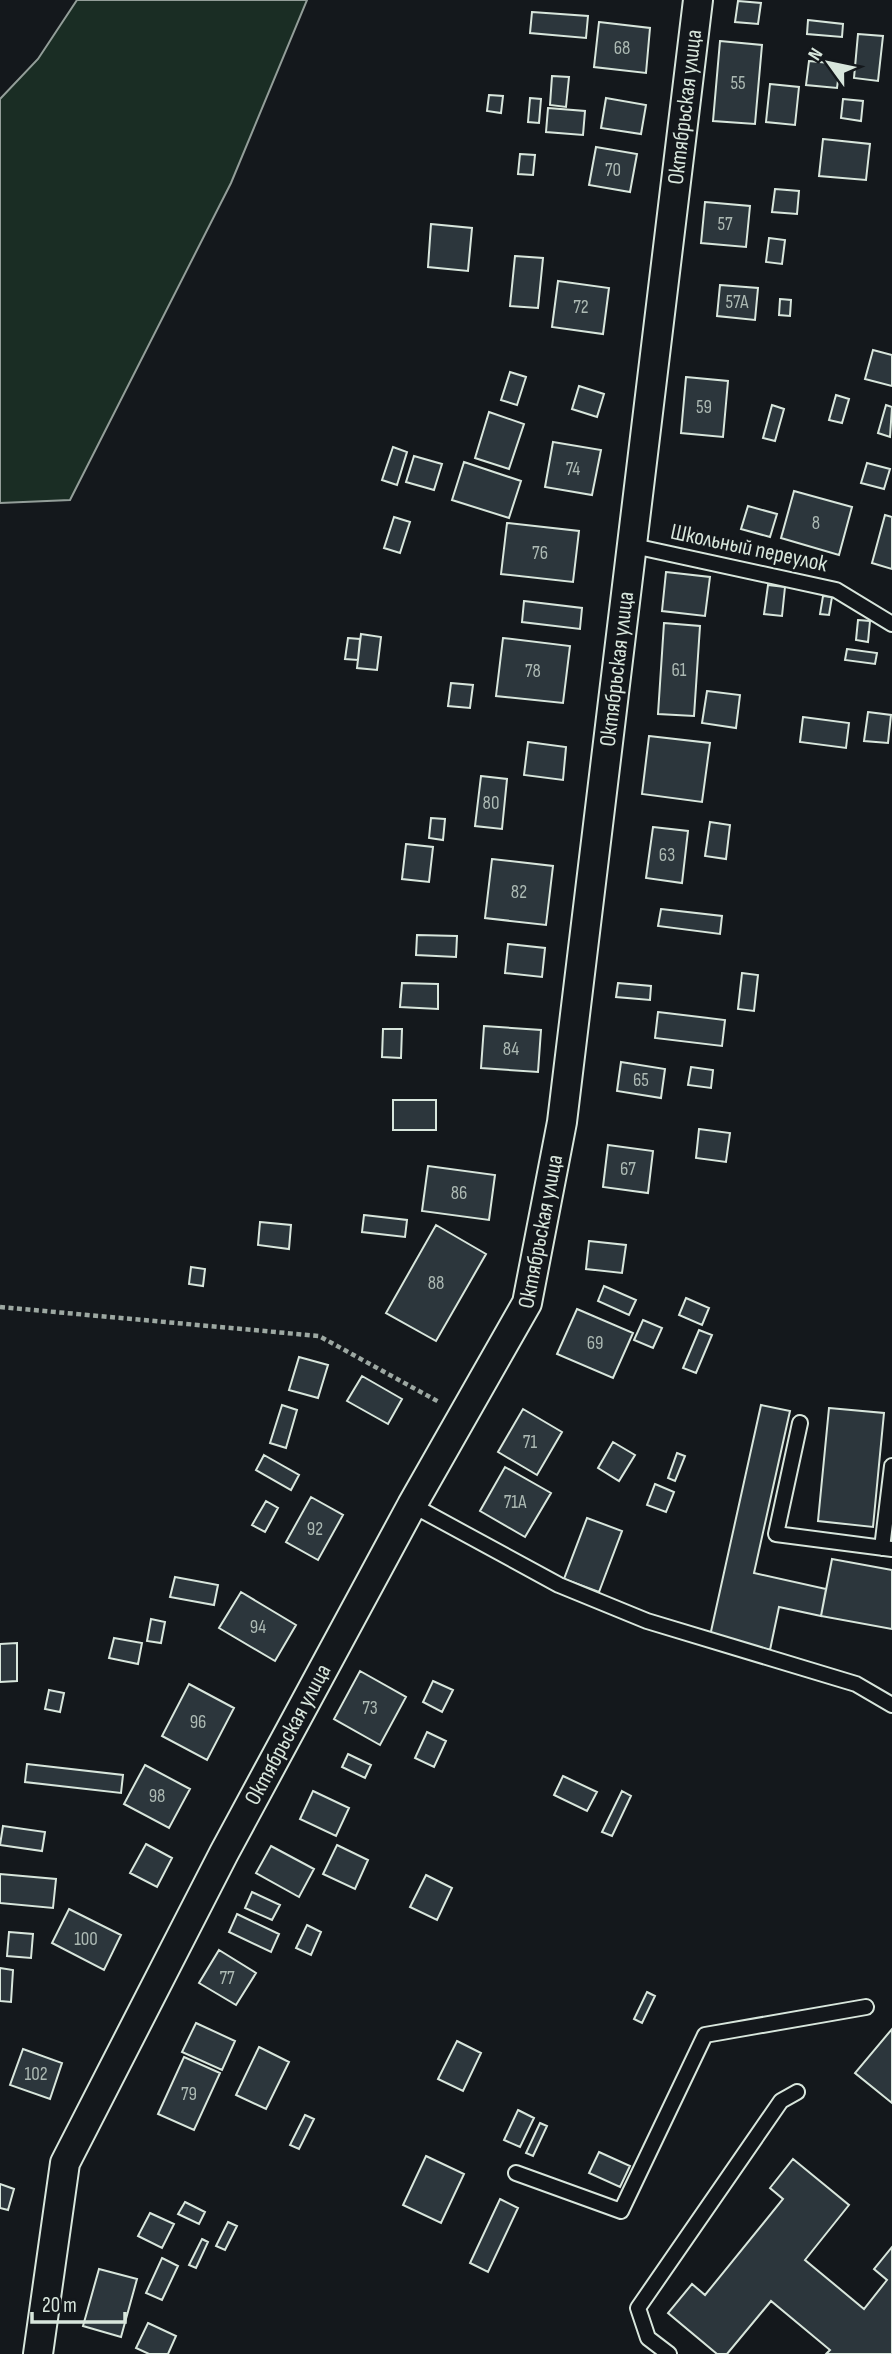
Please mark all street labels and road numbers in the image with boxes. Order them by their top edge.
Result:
street label: Октябрьская улица [662,28,708,186]
street label: Школьный переулок [668,518,830,578]
street label: Октябрьская улица [594,590,640,748]
street label: Октябрьская улица [512,1152,569,1311]
street label: Октябрьская улица [239,1659,337,1810]

